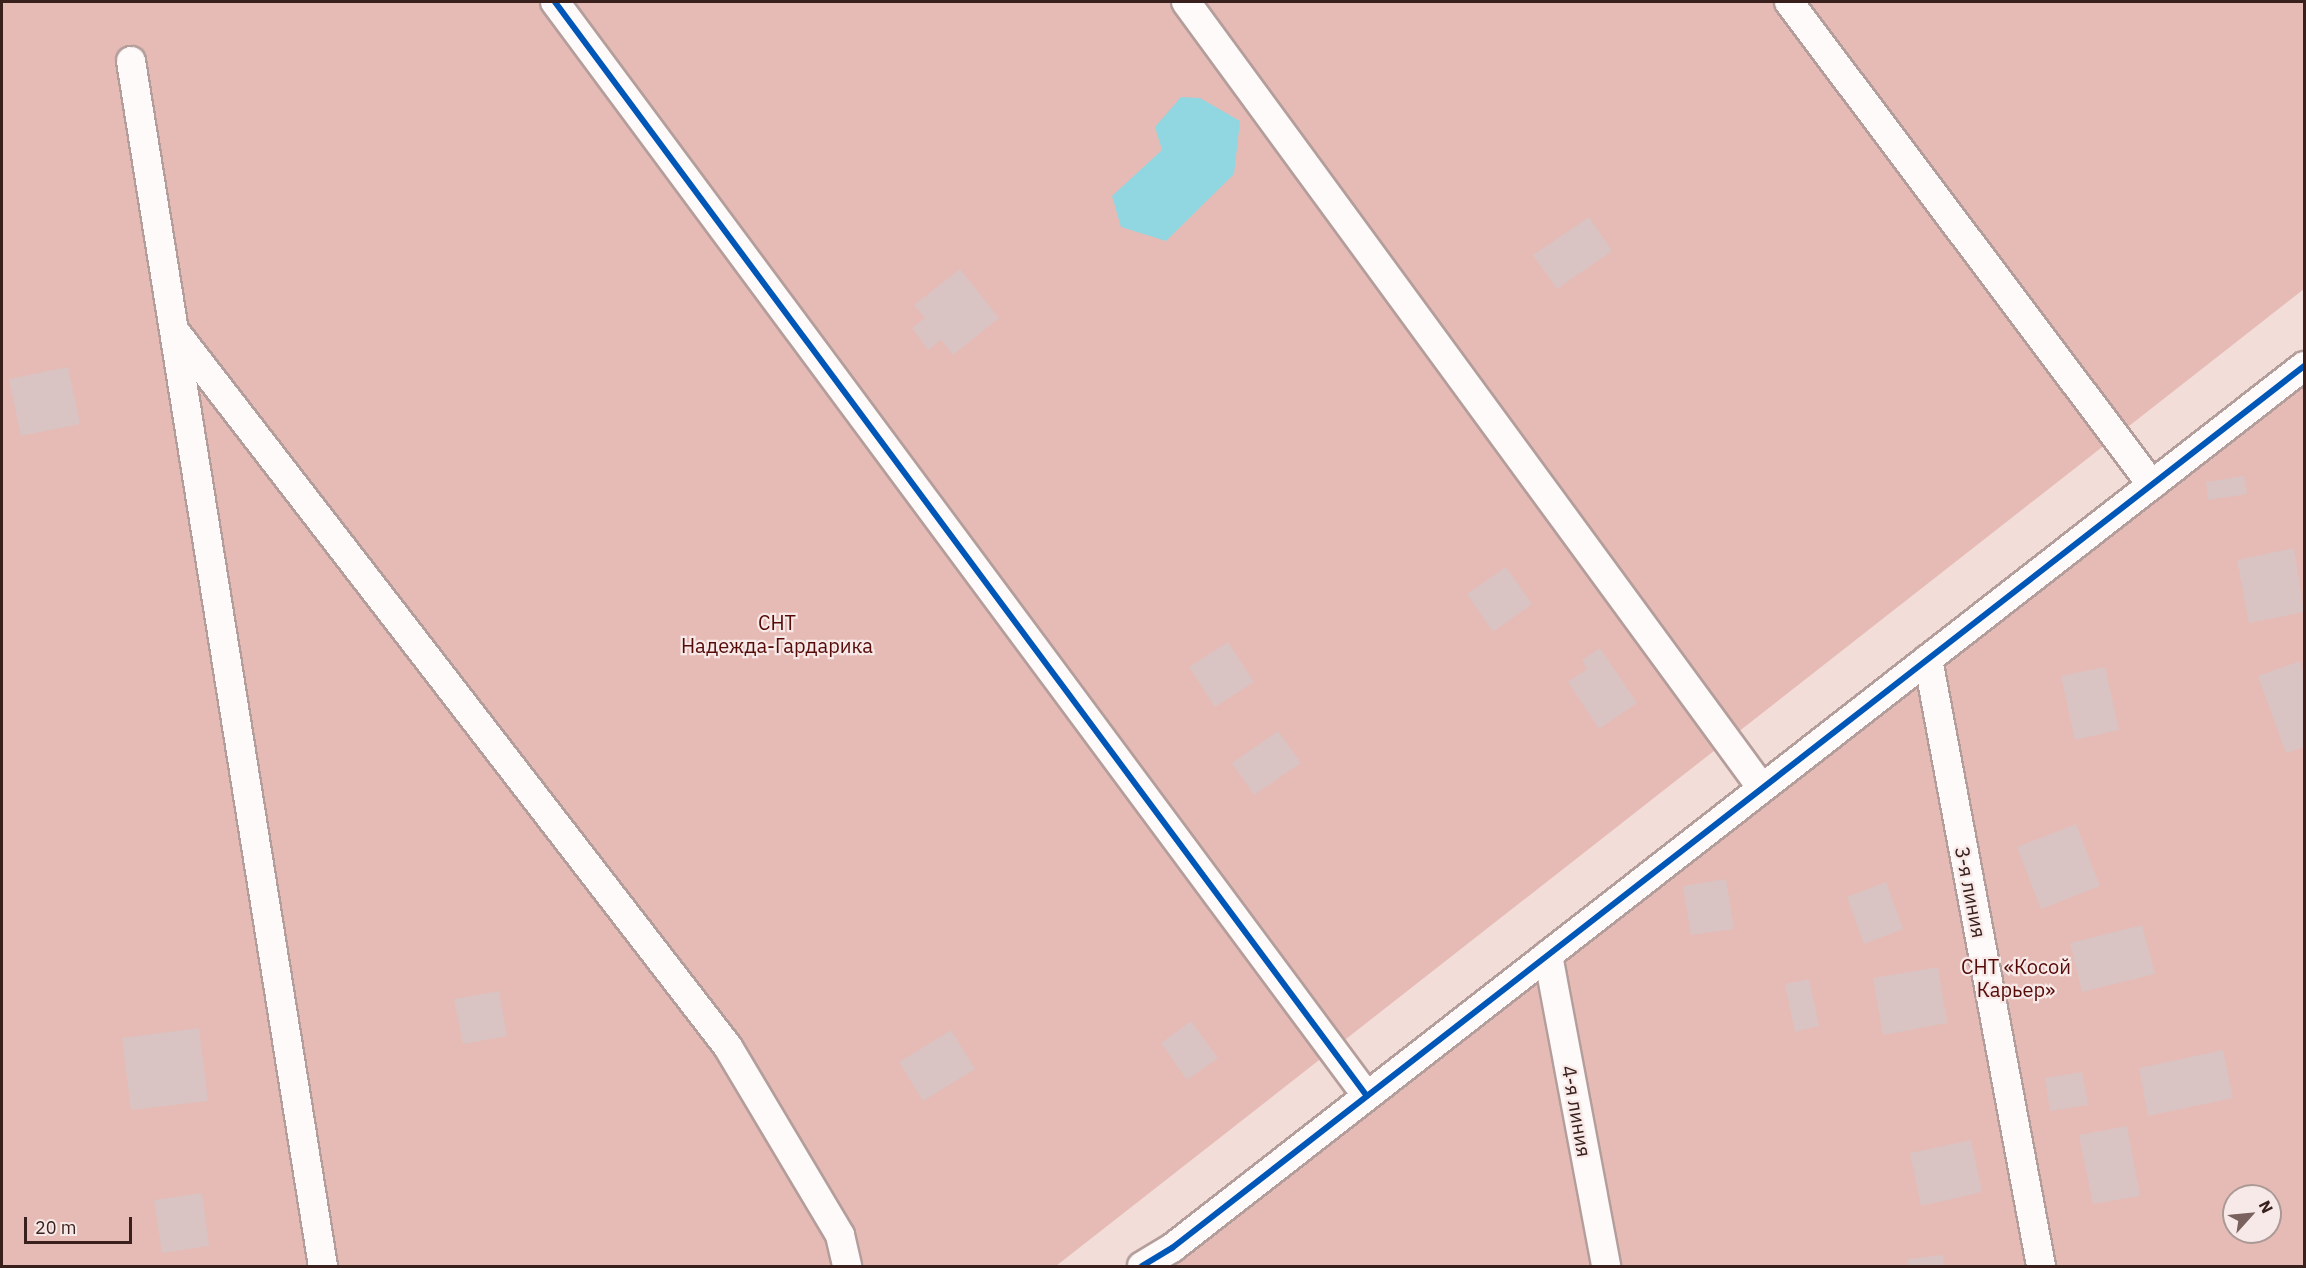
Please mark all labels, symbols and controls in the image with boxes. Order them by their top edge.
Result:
park label: СНТ Надежда-Гардарика [681,610,873,657]
street label: 3-я линия [1950,844,1992,940]
park label: СНТ «Косой Карьер» [1961,954,2071,1001]
street label: 4-я линия [1557,1063,1597,1159]
north arrow [2222,1184,2282,1244]
text: N [2255,1197,2278,1216]
scale bar [27,1205,135,1243]
text: 20 m [35,1216,77,1239]

